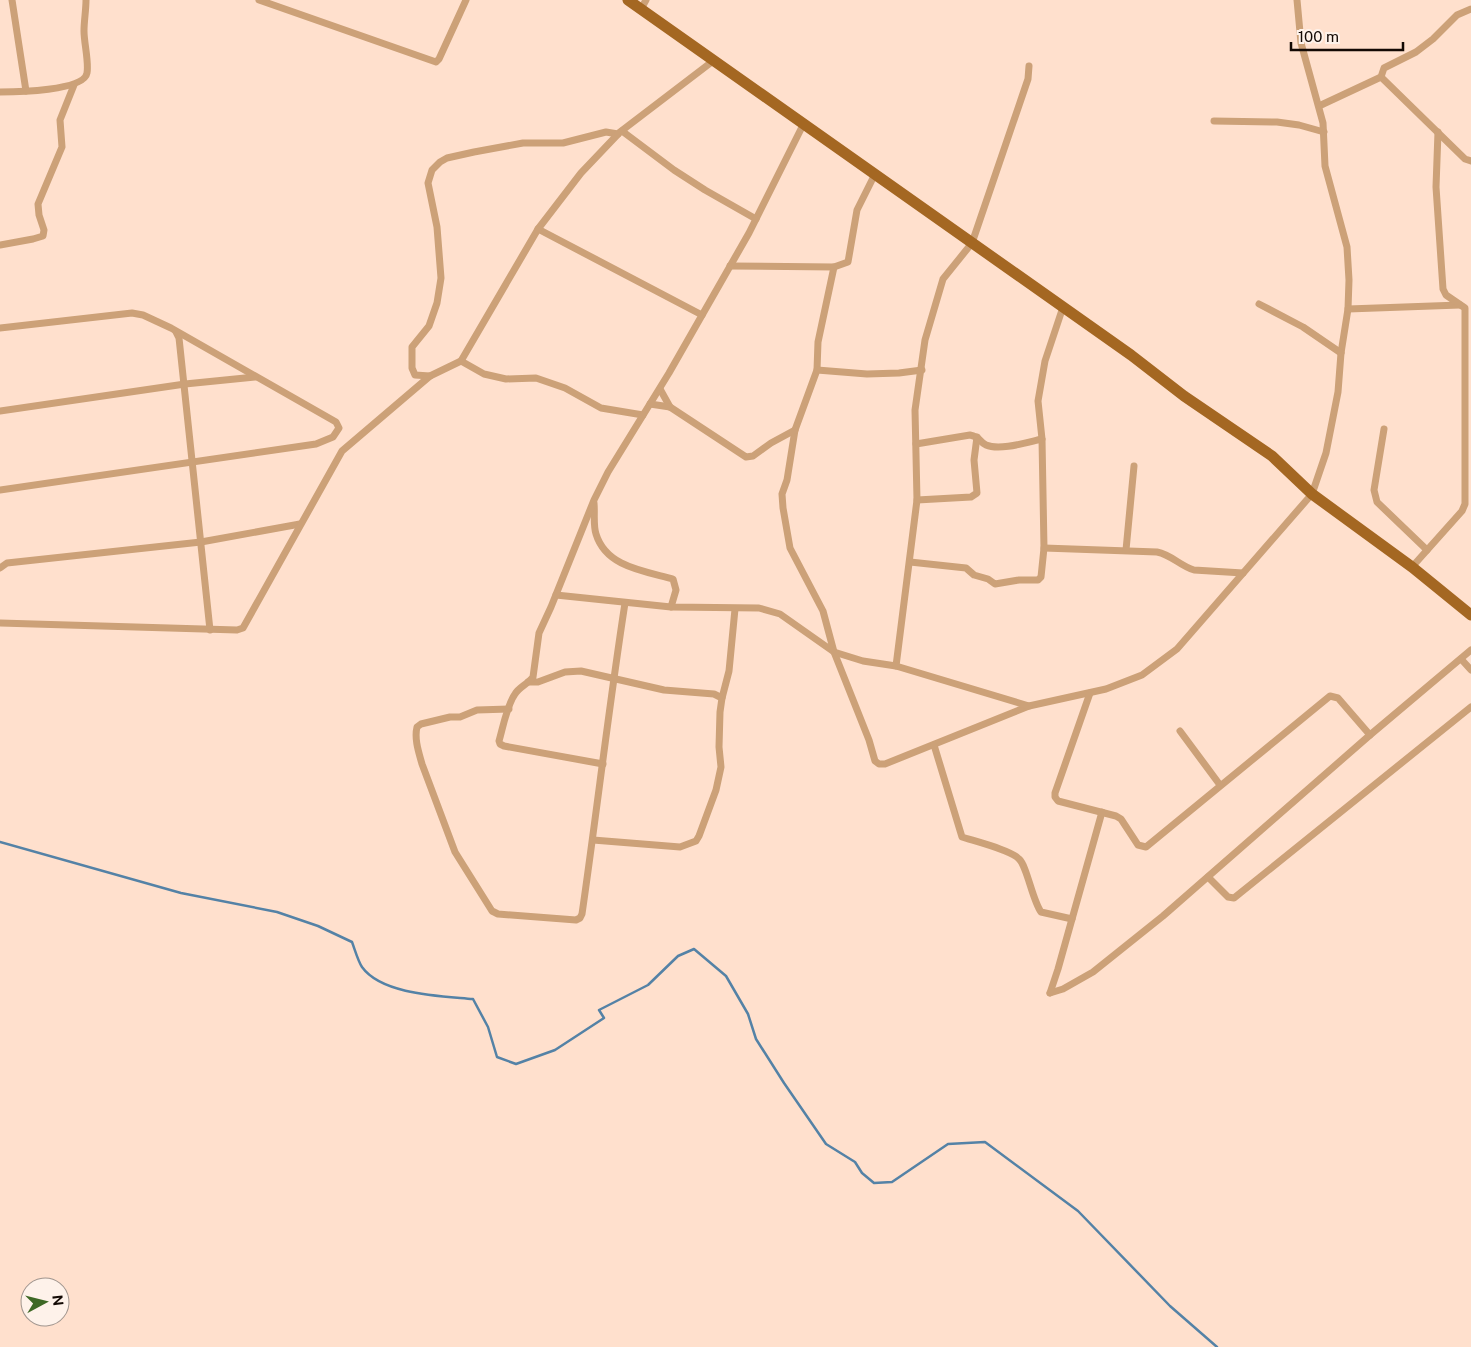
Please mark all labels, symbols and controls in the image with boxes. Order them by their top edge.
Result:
scale bar [1291,20,1404,52]
text: 100 m [1298,28,1339,45]
north arrow [20,1277,70,1327]
text: N [49,1294,67,1307]

